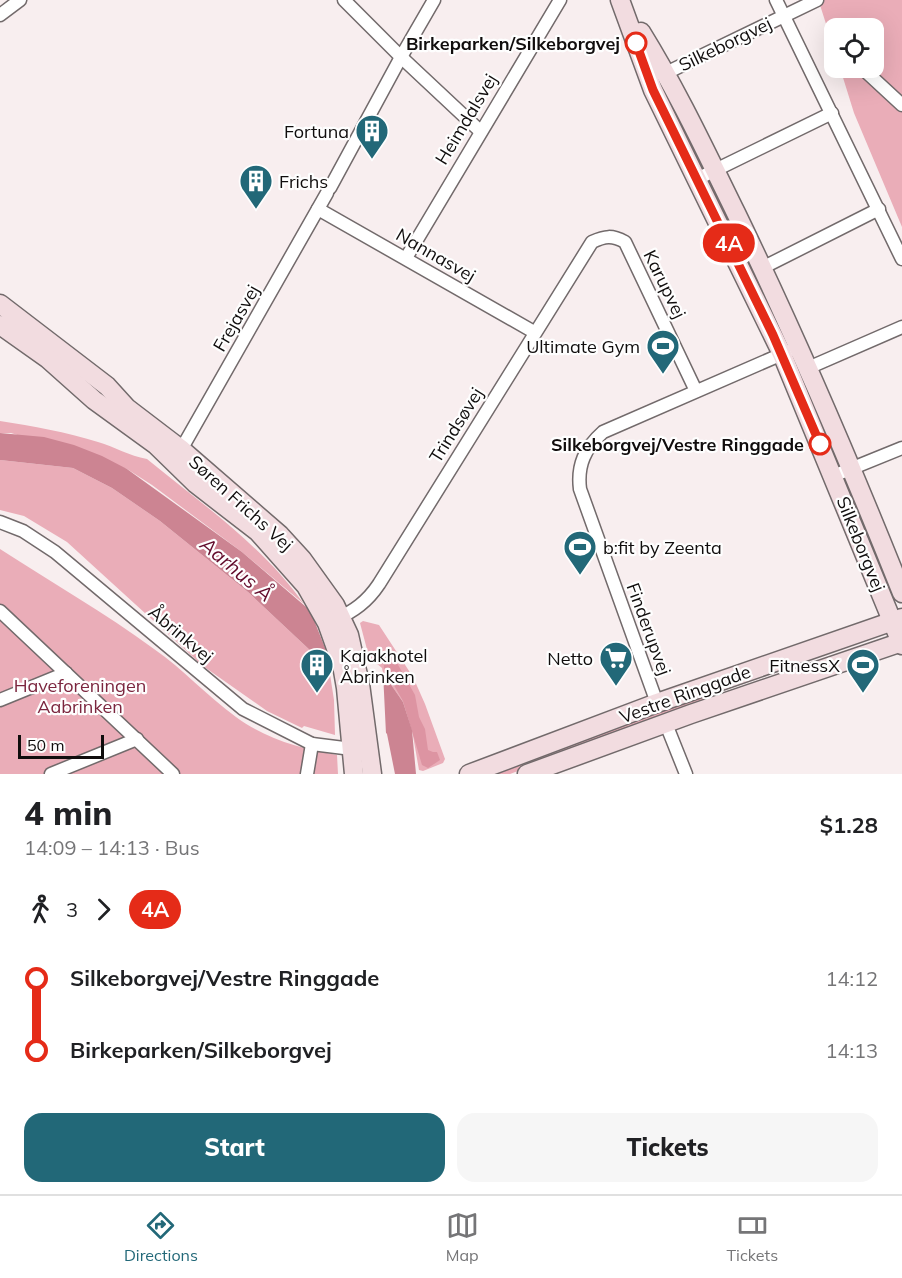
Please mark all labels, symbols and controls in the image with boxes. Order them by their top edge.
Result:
street label: Silkeborgvej [675,12,775,76]
map controls [824,18,884,78]
button: locate [824,18,884,78]
place label: Birkeparken/Silkeborgvej [406,32,620,55]
marker: Birkeparken/Silkeborgvej [625,32,647,54]
street label: Heimdalsvej [430,69,502,169]
building icon: Fortuna [354,113,390,160]
place label: Fortuna [284,120,349,143]
building icon: Frichs [238,163,274,210]
place label: Frichs [279,170,328,193]
street label: Nannasvej [392,223,480,287]
line badge: 4A [702,224,756,262]
text: 4A [715,230,743,256]
street label: Karupvej [639,246,691,322]
street label: Frejasvej [208,280,264,356]
sports icon: Ultimate Gym [645,328,681,375]
place label: Ultimate Gym [526,335,640,358]
street label: Trindsøvej [424,383,488,467]
place label: Silkeborgvej/Vestre Ringgade [551,433,804,456]
marker: Silkeborgvej/Vestre Ringgade [809,433,831,455]
street label: Søren Frichs Vej [184,450,298,556]
street label: Silkeborgvej [832,493,890,595]
sports icon: b:fit by Zeenta [562,529,598,576]
water label: Aarhus Å [195,531,278,607]
place label: b:fit by Zeenta [603,536,722,559]
street label: Finderupvej [622,580,676,678]
street label: Åbrinkvej [144,600,218,668]
supermarket icon: Netto [598,640,634,687]
place label: Kajakhotel Åbrinken [340,644,428,688]
building icon: Kajakhotel Åbrinken [299,647,335,694]
place label: Netto [547,647,593,670]
sports icon: FitnessX [845,647,881,694]
place label: FitnessX [769,654,840,677]
street label: Vestre Ringgade [616,660,754,728]
park label: Haveforeningen Aabrinken [14,674,146,718]
scale bar [18,732,104,760]
text: 50 m [27,735,64,755]
text: 4 min [24,792,112,833]
text: $1.28 [820,811,878,839]
text: 14:09 – 14:13 · Bus [24,835,200,860]
icon: walk [24,893,57,926]
icon: forward [87,893,120,926]
text: 4A [141,896,169,922]
text: 3 [66,897,78,922]
text: Silkeborgvej/Vestre Ringgade [70,964,379,992]
text: 14:12 [825,966,878,991]
text: Birkeparken/Silkeborgvej [70,1036,332,1064]
text: 14:13 [825,1038,878,1063]
button: Start [24,1113,445,1182]
button: Tickets [457,1113,878,1182]
tab: Directions [124,1209,198,1265]
tab: Map [446,1209,479,1265]
tab: Tickets [726,1209,778,1265]

